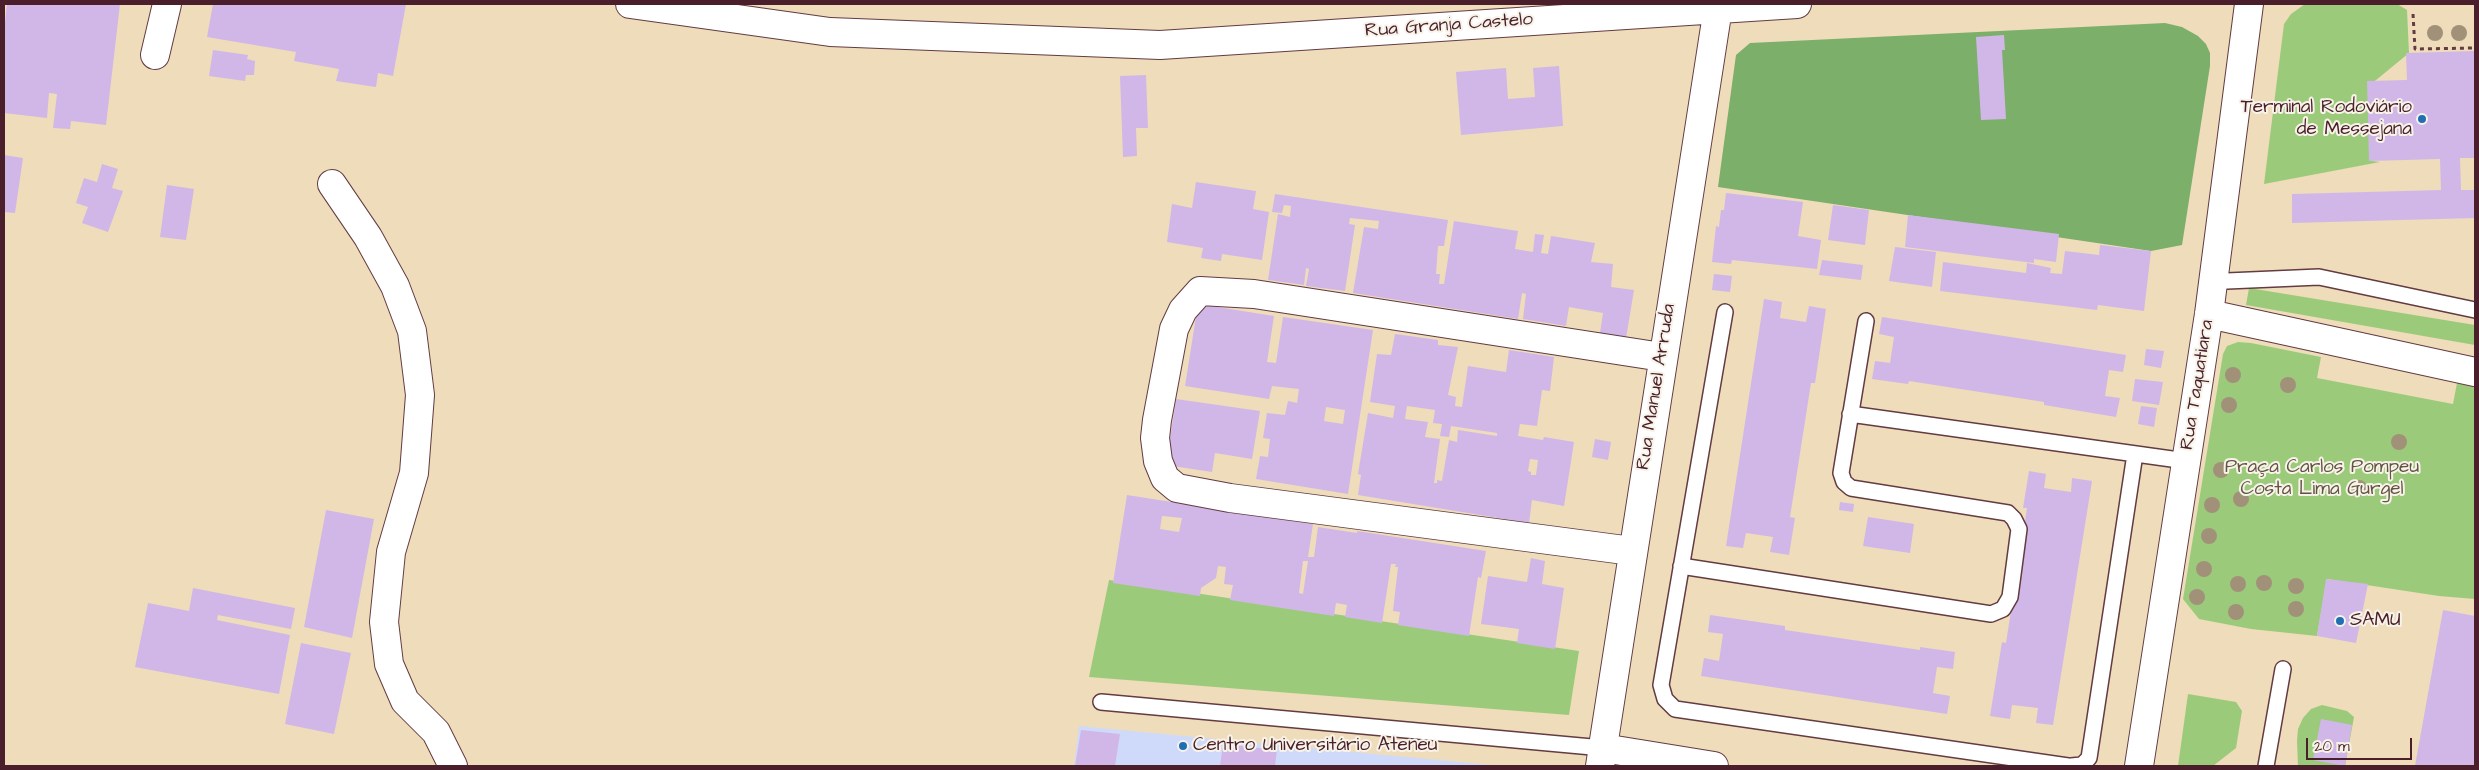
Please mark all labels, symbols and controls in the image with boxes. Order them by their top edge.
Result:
street label: Rua Granja Castelo [1364,9,1534,43]
place label: Terminal Rodoviário de Messejana [2241,97,2412,141]
marker: Terminal Rodoviário de Messejana [2416,113,2428,125]
street label: Rua Manuel Arruda [1633,302,1681,472]
street label: Rua Taquatiara [2176,318,2220,452]
park label: Praça Carlos Pompeu Costa Lima Gurgel [2225,457,2419,501]
place label: SAMU [2350,610,2401,632]
marker: SAMU [2334,615,2346,627]
scale bar [2309,728,2415,760]
place label: Centro Universitário Ateneu [1193,735,1437,757]
text: 20 m [2314,736,2350,757]
marker: Centro Universitário Ateneu [1177,740,1189,752]

